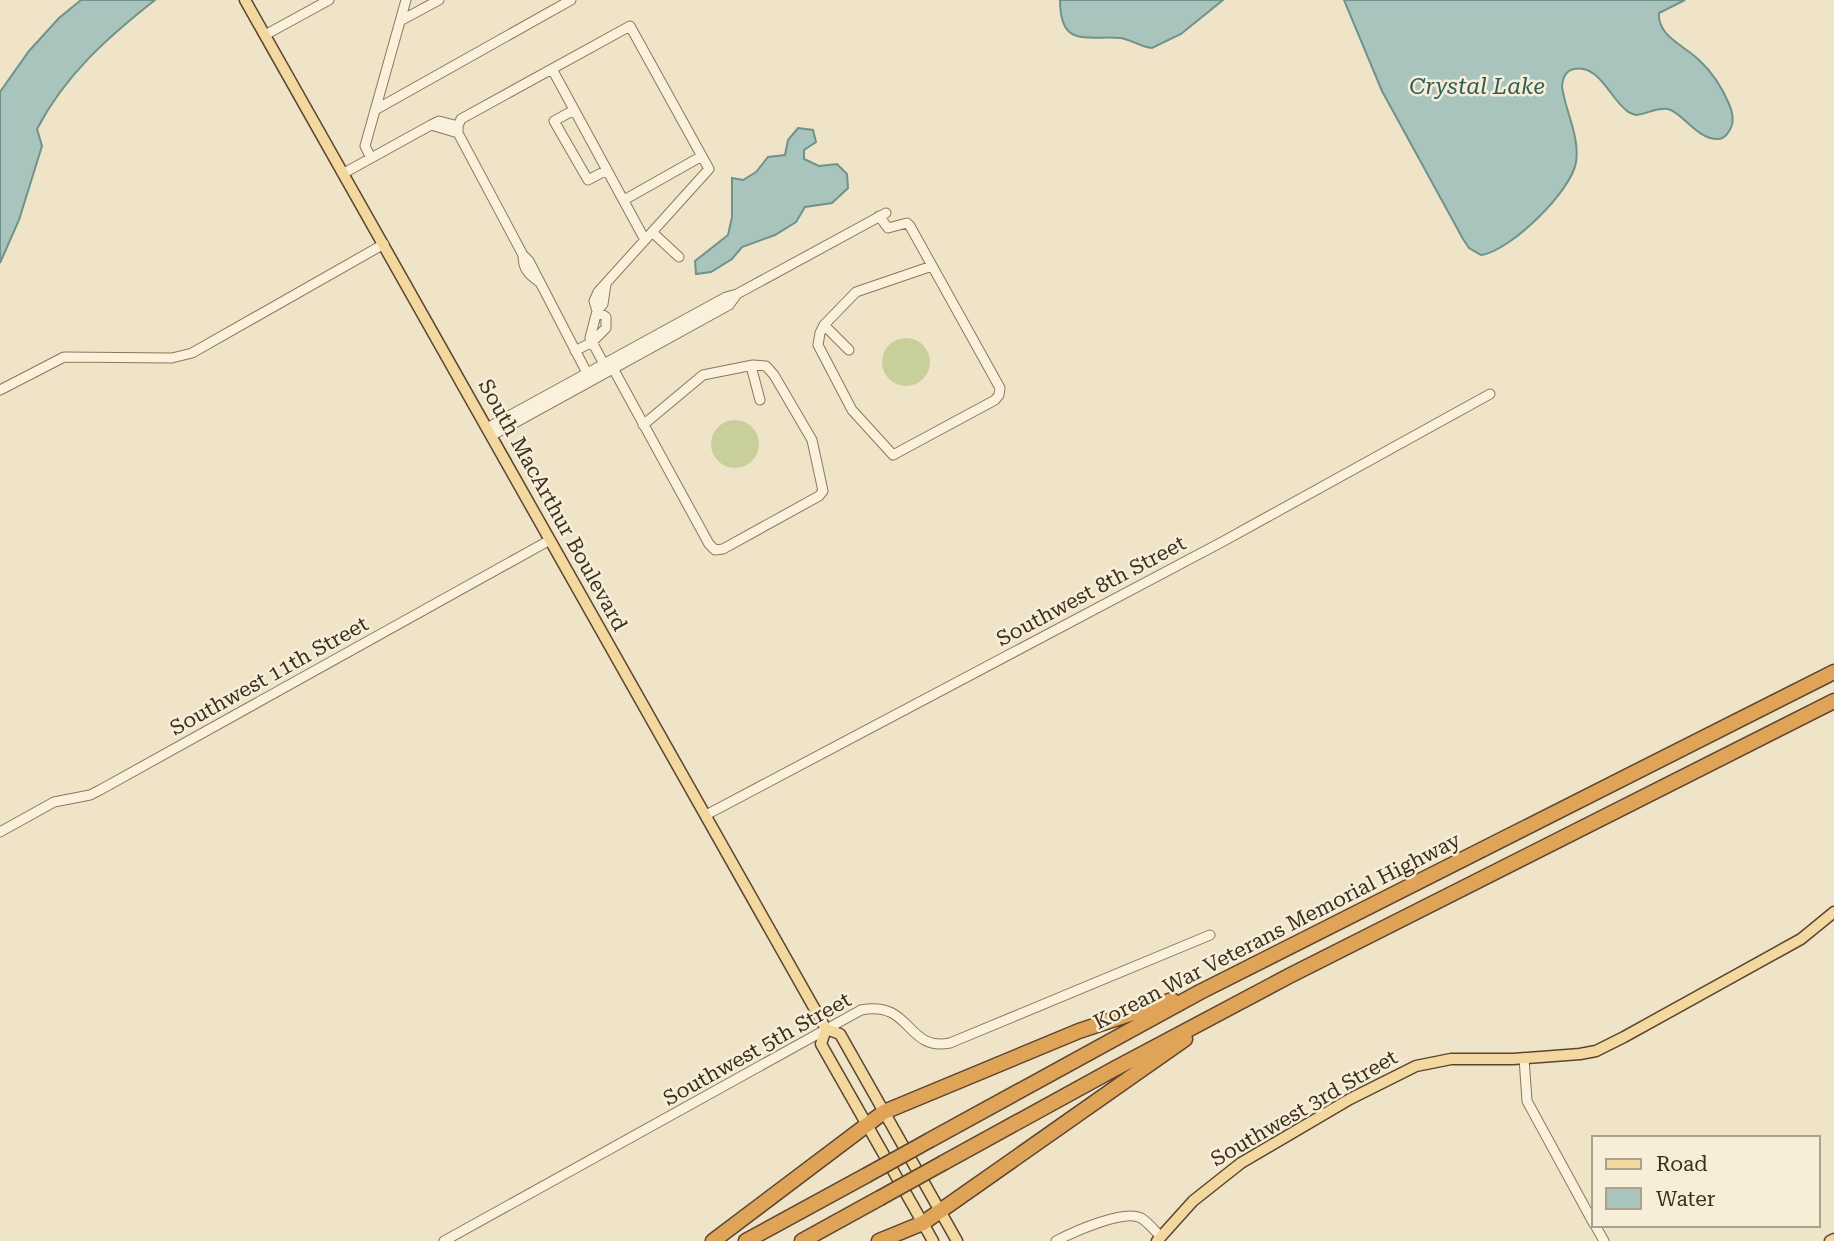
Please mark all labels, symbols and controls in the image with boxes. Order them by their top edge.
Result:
water label: Crystal Lake [1409,73,1545,100]
street label: South MacArthur Boulevard [474,375,633,635]
street label: Southwest 8th Street [992,531,1190,651]
street label: Southwest 11th Street [166,611,372,740]
street label: Korean War Veterans Memorial Highway [1090,827,1465,1034]
street label: Southwest 5th Street [659,987,855,1111]
street label: Southwest 3rd Street [1206,1045,1402,1171]
legend [1592,1136,1820,1227]
text: Road [1656,1152,1708,1176]
text: Water [1656,1187,1716,1211]

